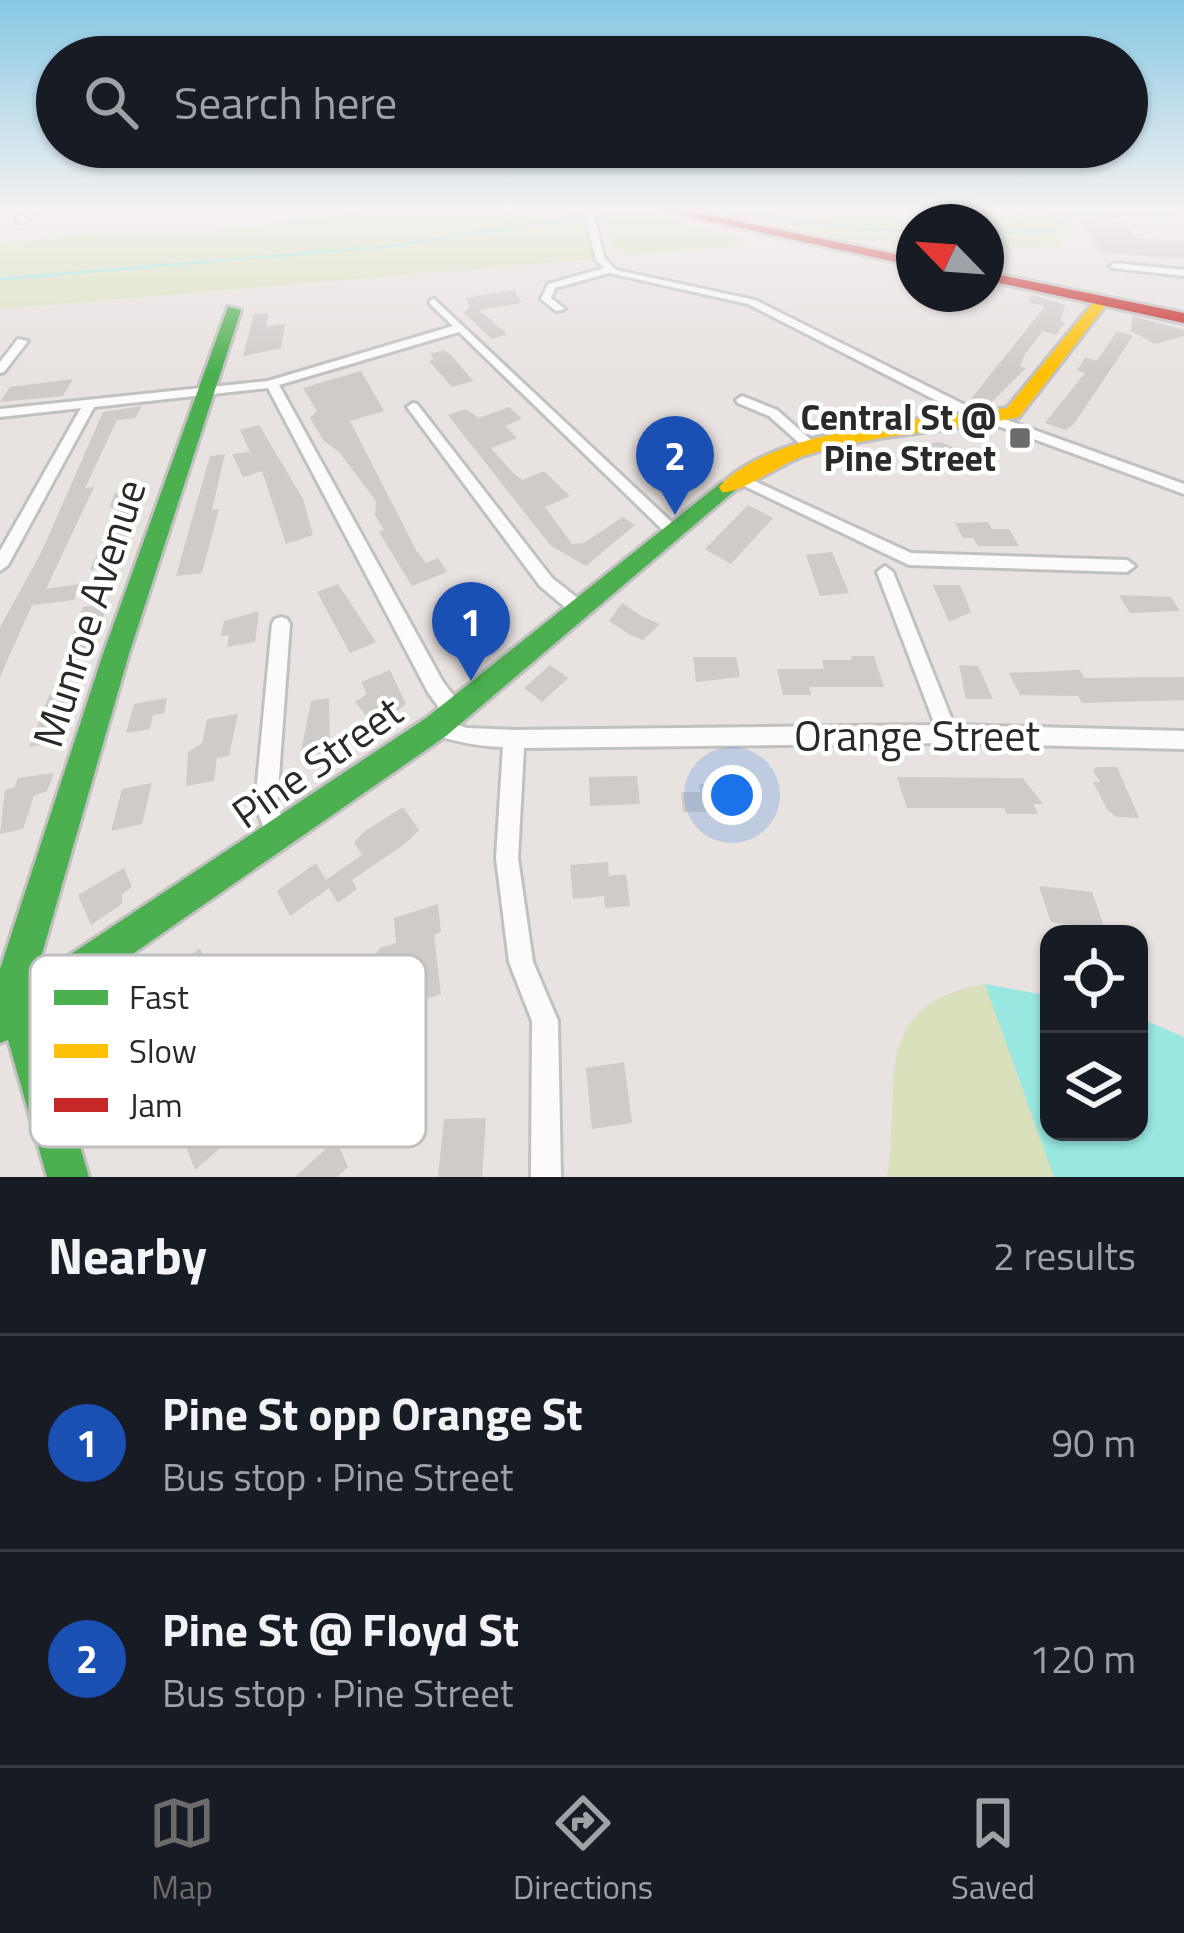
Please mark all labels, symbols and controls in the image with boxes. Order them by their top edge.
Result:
search box [36,36,1148,168]
text: Search here [174,68,397,136]
icon: search [78,69,144,135]
north arrow [896,204,1004,312]
place label: Central St @ Pine Street [800,389,996,485]
pin: 2 [636,416,714,515]
marker: Central St @ Pine Street [1007,425,1033,451]
street label: Munroe Avenue [15,470,161,755]
pin: 1 [432,582,510,681]
street label: Pine Street [218,679,415,843]
street label: Orange Street [794,703,1040,767]
your location [702,765,762,825]
map controls [1040,925,1148,1141]
button: locate [1040,925,1148,1033]
legend [30,955,426,1147]
text: Fast [129,972,189,1022]
text: Slow [129,1026,197,1076]
button: layers [1040,1033,1148,1141]
text: Jam [129,1080,183,1130]
text: Nearby [48,1216,207,1294]
text: 2 results [993,1226,1136,1285]
text: Pine St opp Orange St [162,1379,583,1447]
text: 1 [76,1413,98,1472]
text: 90 m [1051,1413,1136,1472]
text: Bus stop · Pine Street [162,1447,513,1506]
text: Pine St @ Floyd St [162,1595,519,1663]
text: 2 [76,1629,98,1688]
text: 120 m [1029,1629,1136,1688]
text: Bus stop · Pine Street [162,1663,513,1722]
tab: Map [149,1790,215,1912]
tab: Directions [513,1790,653,1912]
tab: Saved [951,1790,1035,1912]

